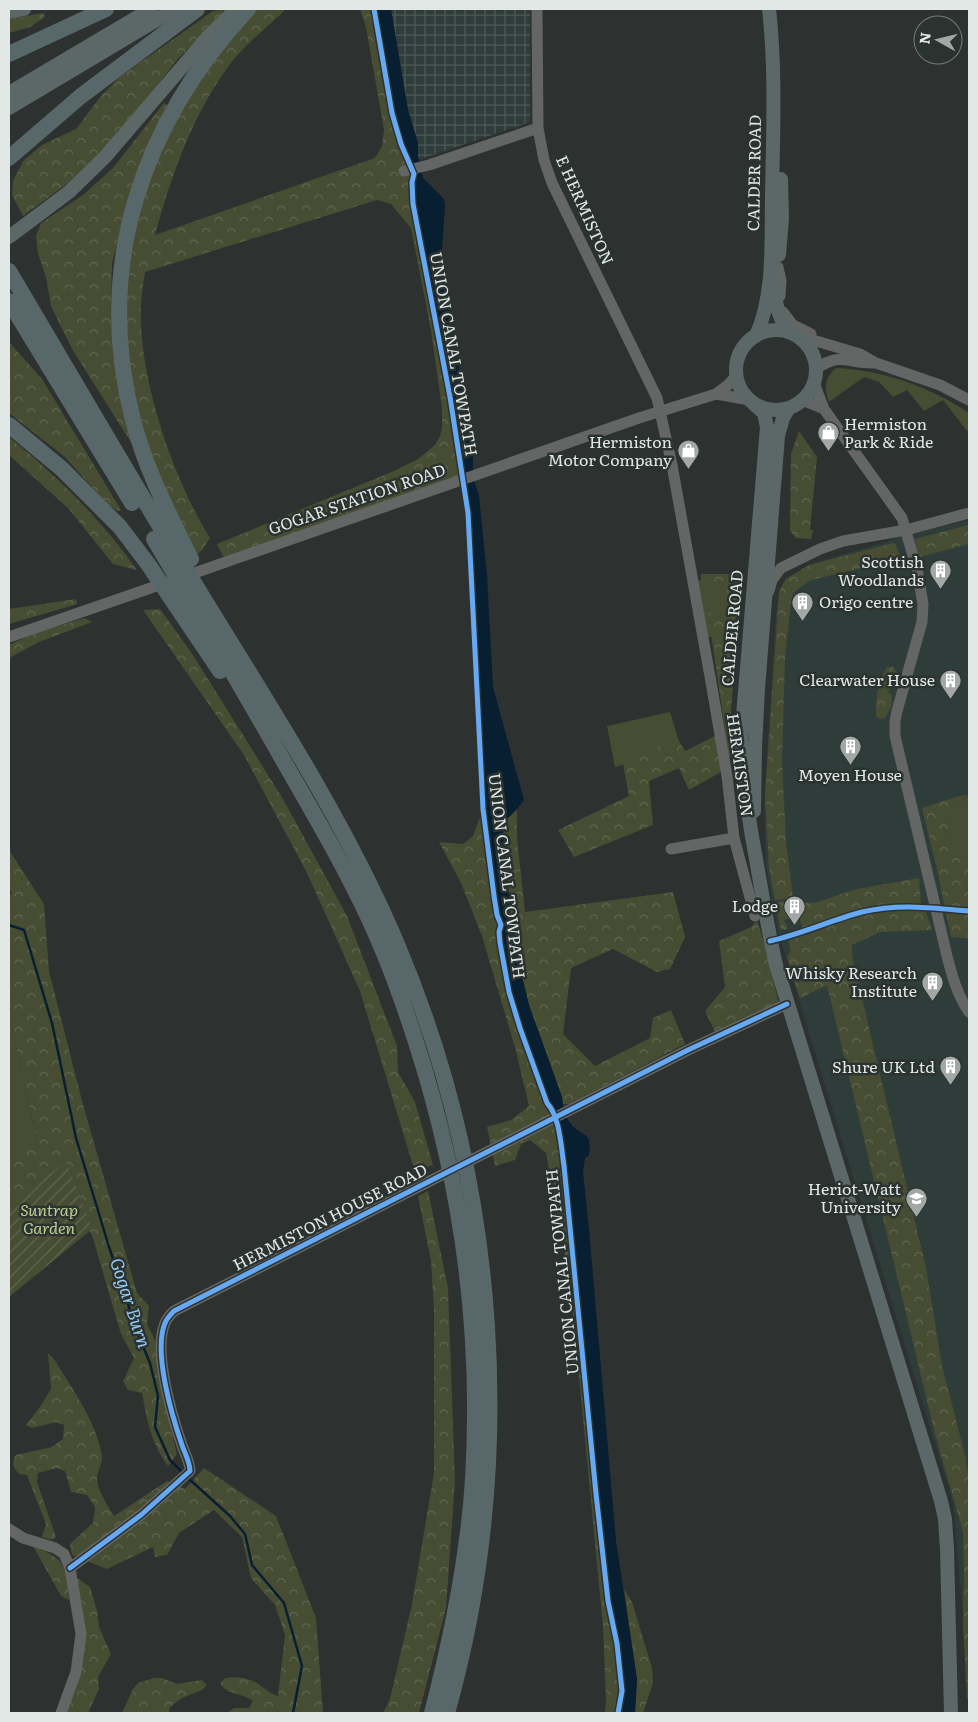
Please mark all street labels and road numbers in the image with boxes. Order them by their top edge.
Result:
street label: CALDER ROAD [740,115,766,231]
street label: E HERMISTON [551,151,621,268]
street label: UNION CANAL TOWPATH [425,250,485,458]
street label: GOGAR STATION ROAD [265,456,448,540]
street label: CALDER ROAD [714,569,748,687]
street label: HERMISTON [722,712,760,818]
street label: UNION CANAL TOWPATH [483,772,533,980]
street label: HERMISTON HOUSE ROAD [228,1157,431,1276]
street label: UNION CANAL TOWPATH [538,1168,584,1376]

